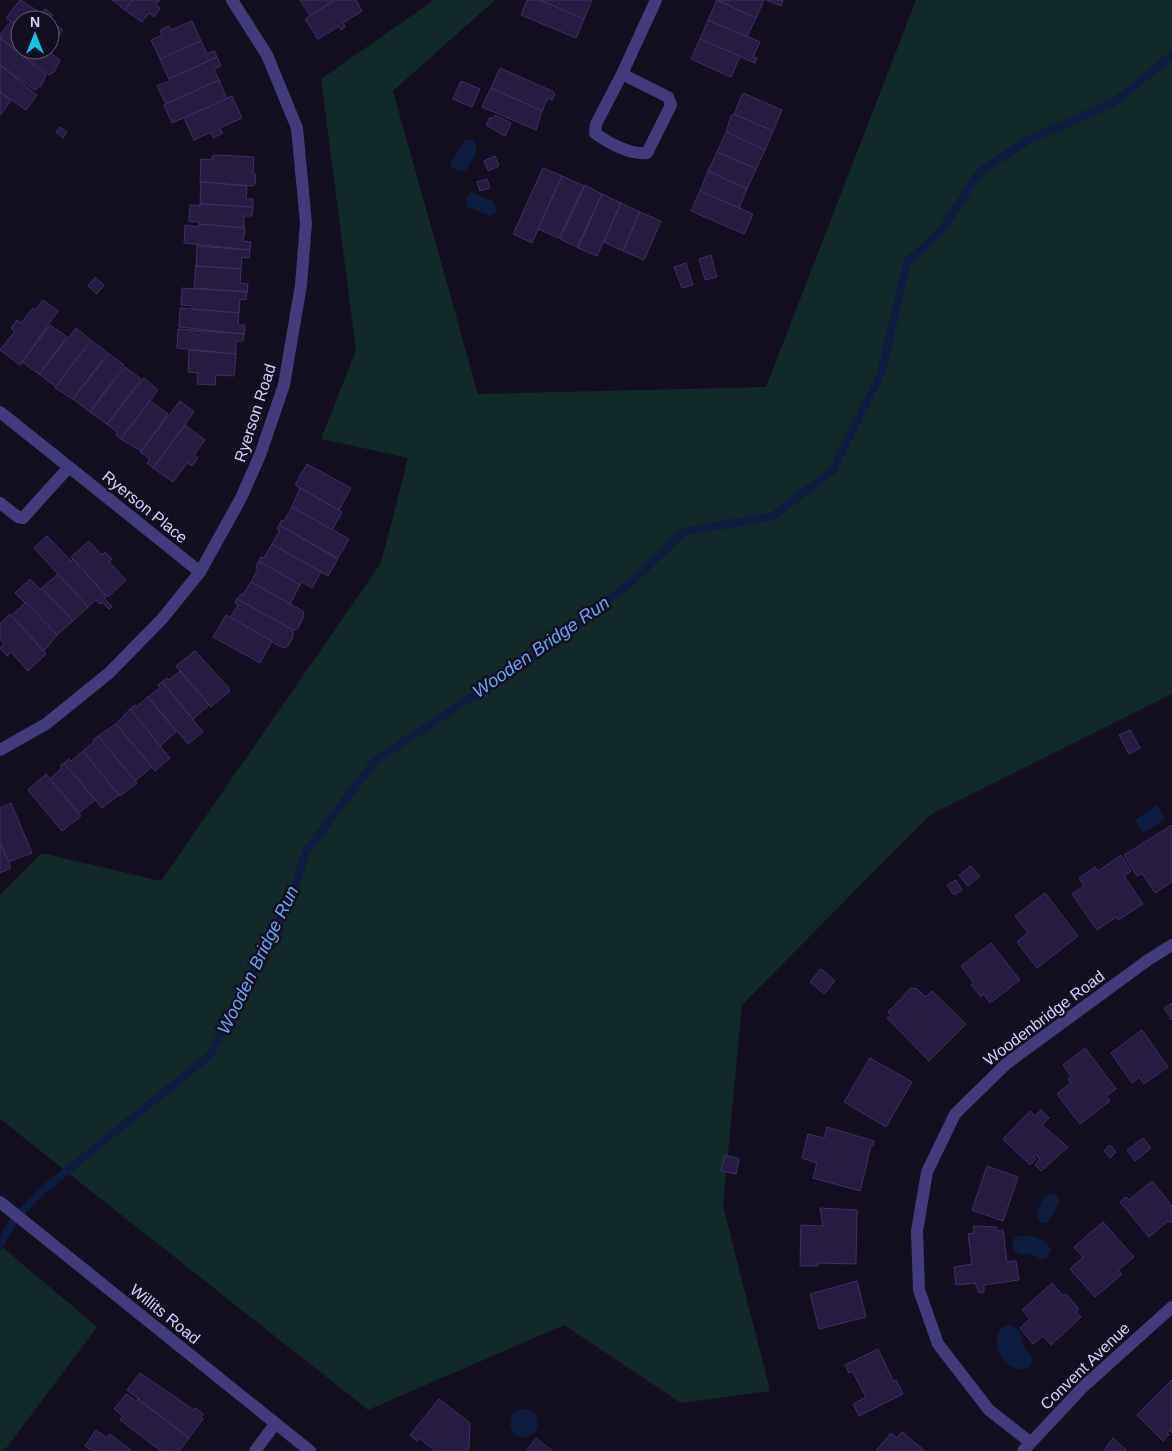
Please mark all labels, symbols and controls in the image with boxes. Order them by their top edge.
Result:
north arrow [10,10,60,60]
text: N [30,14,40,30]
street label: Ryerson Road [231,362,279,464]
street label: Ryerson Place [99,468,191,546]
water label: Wooden Bridge Run [469,592,613,702]
water label: Wooden Bridge Run [213,883,303,1037]
street label: Woodenbridge Road [980,967,1108,1069]
street label: Willits Road [127,1281,203,1347]
street label: Convent Avenue [1037,1319,1133,1413]

